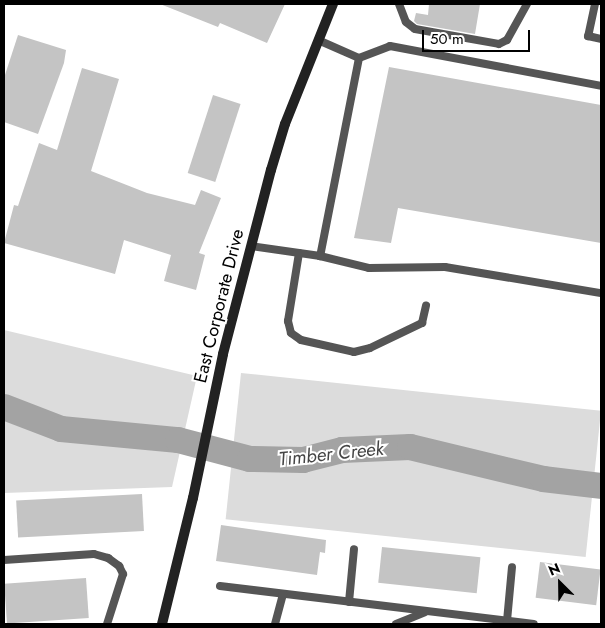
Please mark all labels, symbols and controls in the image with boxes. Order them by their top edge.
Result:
scale bar [425,20,532,52]
text: 50 m [430,28,464,50]
street label: East Corporate Drive [189,227,249,385]
water label: Timber Creek [277,437,385,471]
north arrow [535,558,585,608]
text: N [545,558,563,581]

